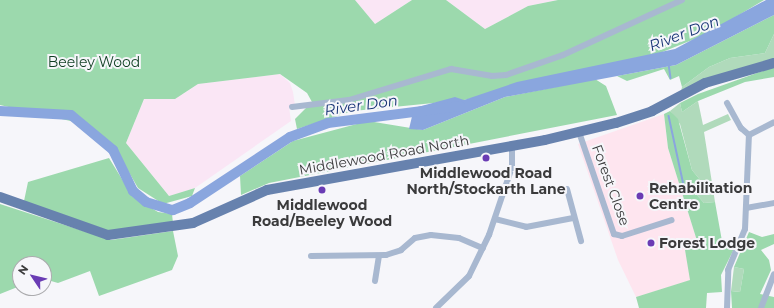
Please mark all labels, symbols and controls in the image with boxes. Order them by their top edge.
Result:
water label: River Don [646,11,722,55]
park label: Beeley Wood [48,54,140,70]
water label: River Don [323,91,399,119]
street label: Middlewood Road North [298,132,470,178]
street label: Forest Close [589,142,633,228]
marker: Middlewood Road North/Stockarth Lane [481,153,491,163]
place label: Middlewood Road North/Stockarth Lane [406,165,566,198]
place label: Rehabilitation Centre [649,180,752,212]
marker: Middlewood Road/Beeley Wood [317,185,327,195]
marker: Rehabilitation Centre [634,190,646,202]
place label: Middlewood Road/Beeley Wood [252,197,392,230]
place label: Forest Lodge [659,235,755,251]
marker: Forest Lodge [646,238,656,248]
north arrow [12,256,52,296]
text: N [15,262,31,277]

